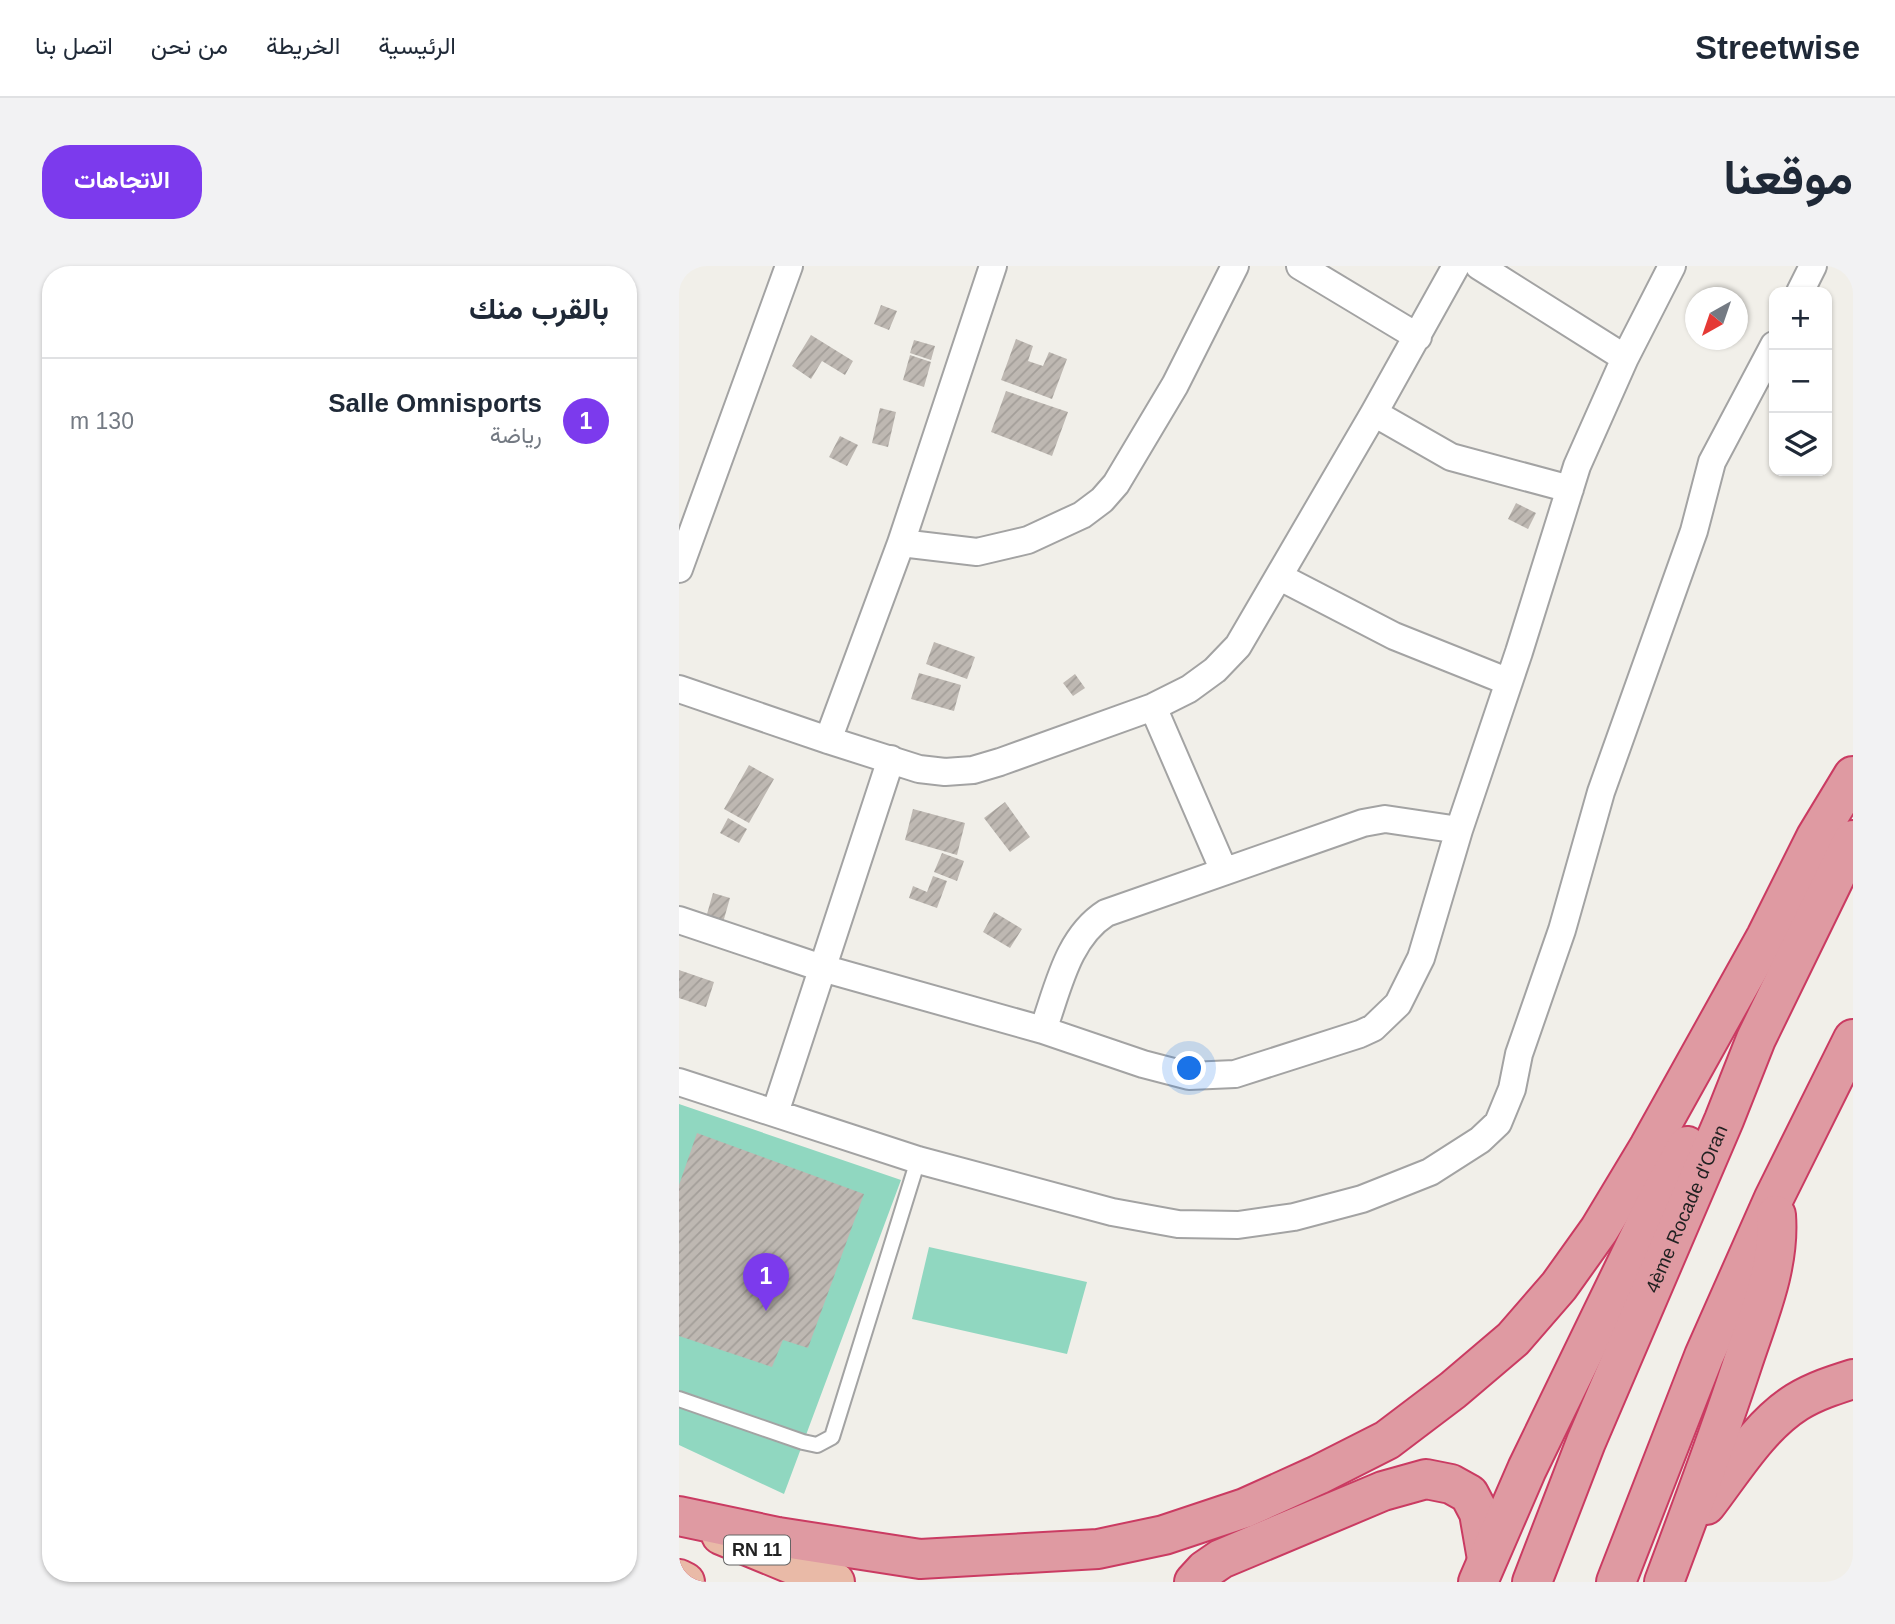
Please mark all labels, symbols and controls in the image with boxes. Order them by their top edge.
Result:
text: Streetwise [1695,29,1860,66]
text: اتصل بنا [35,32,113,59]
text: من نحن [151,32,228,59]
text: الخريطة [266,32,340,59]
text: الرئيسية [378,32,456,59]
button: الاتجاهات [42,145,202,219]
text: موقعنا [1723,150,1853,204]
north arrow [1685,287,1748,350]
map controls [1769,287,1832,476]
button: + [1769,287,1832,350]
text: بالقرب منك [469,292,609,325]
button: − [1769,350,1832,413]
text: Salle Omnisports [328,388,542,418]
text: 130 m [70,408,134,434]
text: 1 [580,408,592,434]
button: layers [1769,413,1832,476]
text: رياضة [490,422,542,448]
your location [1172,1051,1206,1085]
street label: 4ème Rocade d'Oran [1641,1122,1732,1296]
pin: 1 [743,1253,789,1311]
road number: RN 11 [724,1535,790,1564]

